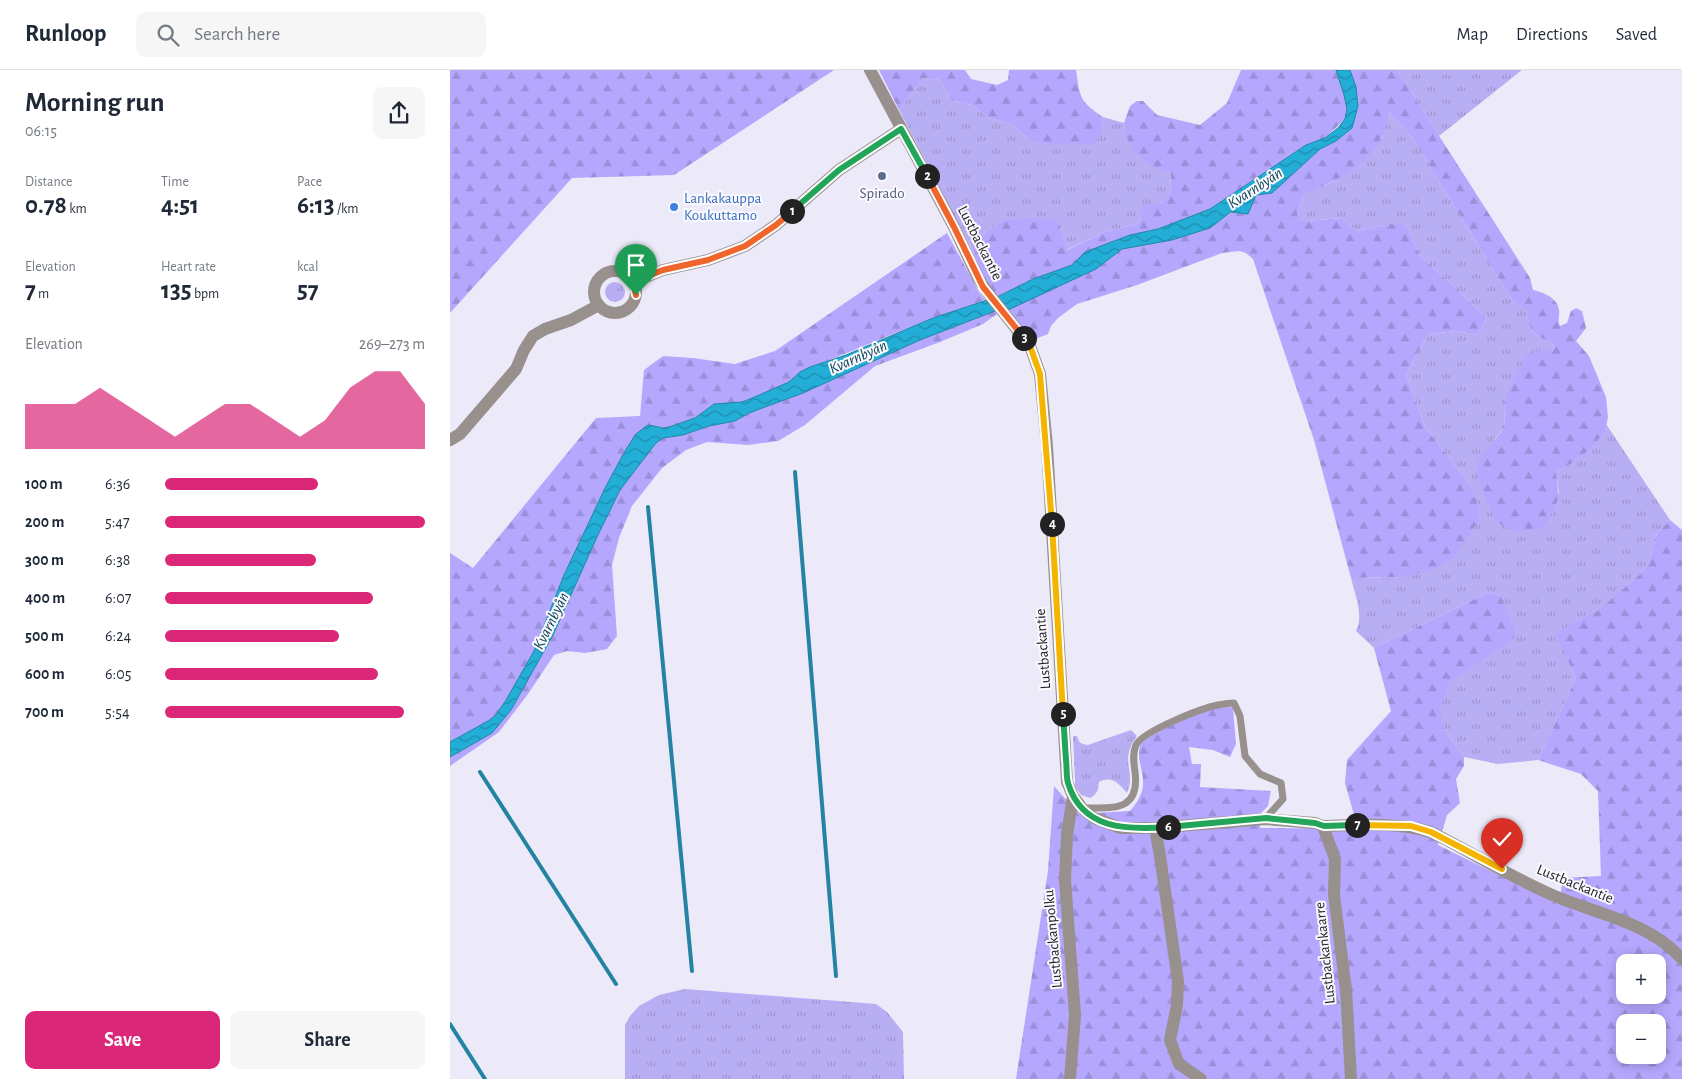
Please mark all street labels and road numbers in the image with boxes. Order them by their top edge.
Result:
street label: Lustbackantie [955,204,1005,283]
street label: Lustbackantie [1033,608,1053,690]
street label: Lustbackantie [1535,862,1615,906]
street label: Lustbackanpolku [1041,889,1065,989]
street label: Lustbackankaarre [1312,901,1338,1005]

